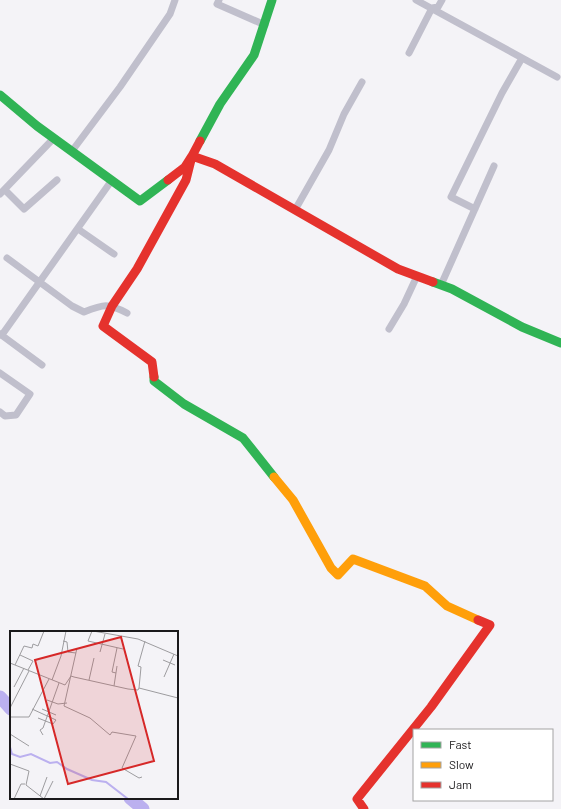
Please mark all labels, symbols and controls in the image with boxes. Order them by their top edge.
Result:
inset map [10,631,178,799]
legend [413,729,553,801]
text: Fast [449,737,472,751]
text: Slow [449,757,474,771]
text: Jam [449,777,472,791]

